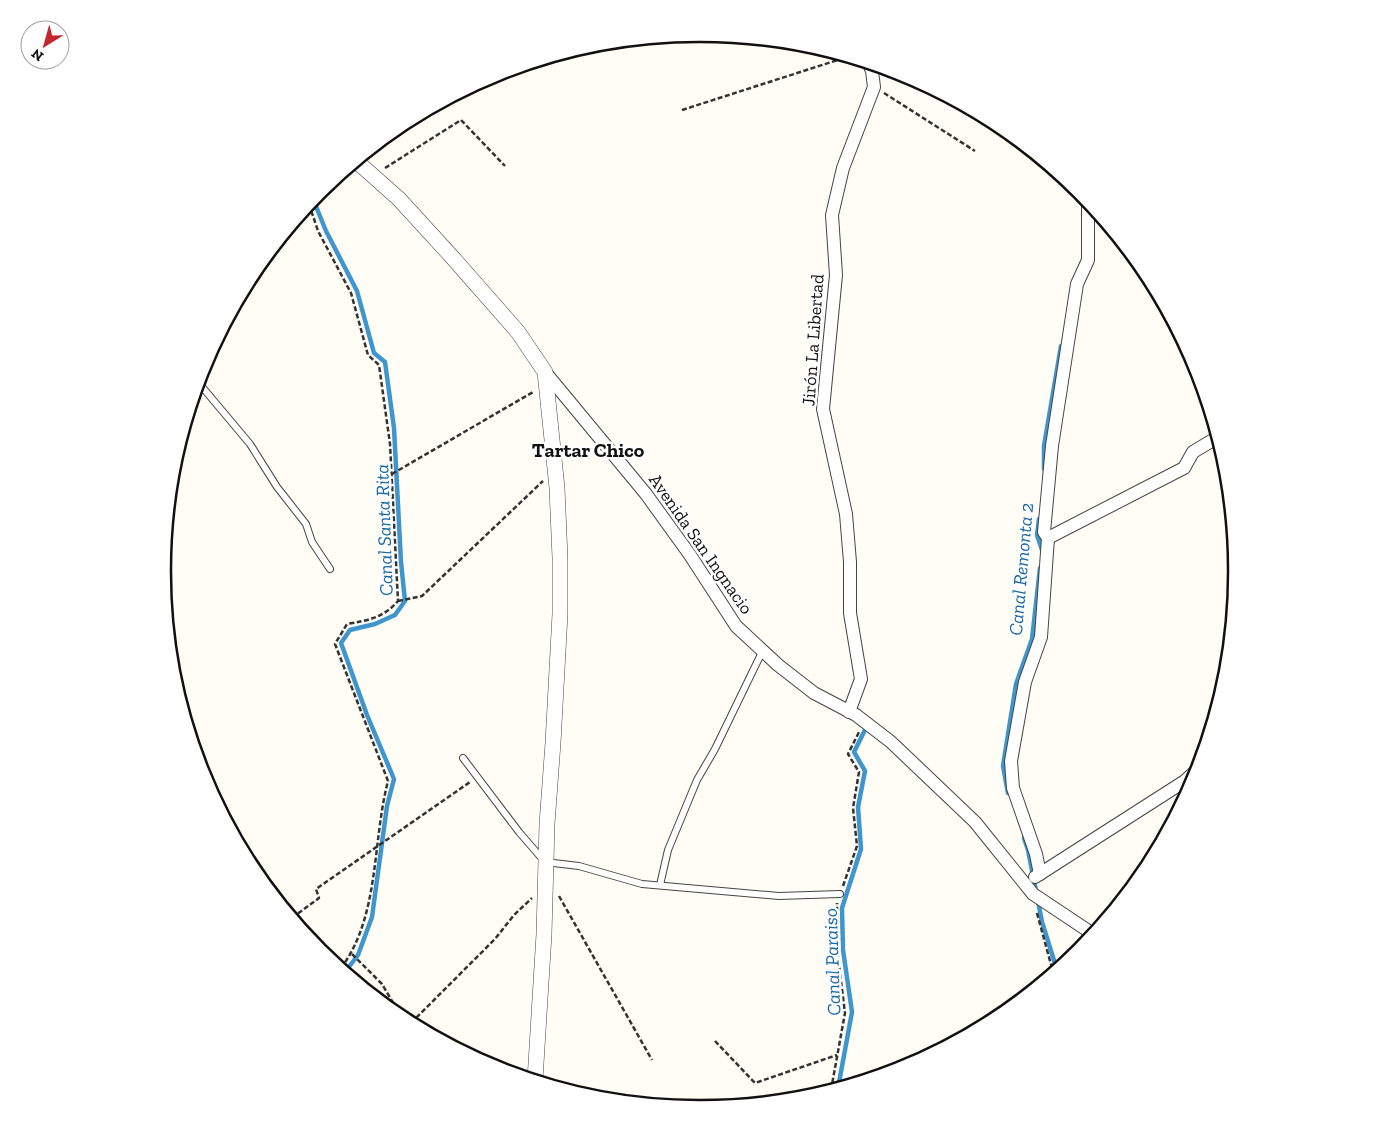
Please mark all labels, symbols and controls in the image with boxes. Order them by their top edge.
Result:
north arrow [20,20,70,70]
text: N [28,45,47,65]
street label: Jirón La Libertad [797,273,829,407]
district label: Tartar Chico [532,438,645,462]
water label: Canal Santa Rita [370,464,398,596]
street label: Avenida San Ingnacio [644,470,758,618]
water label: Canal Remonta 2 [1004,502,1038,636]
water label: Canal Paraiso [819,908,845,1016]

